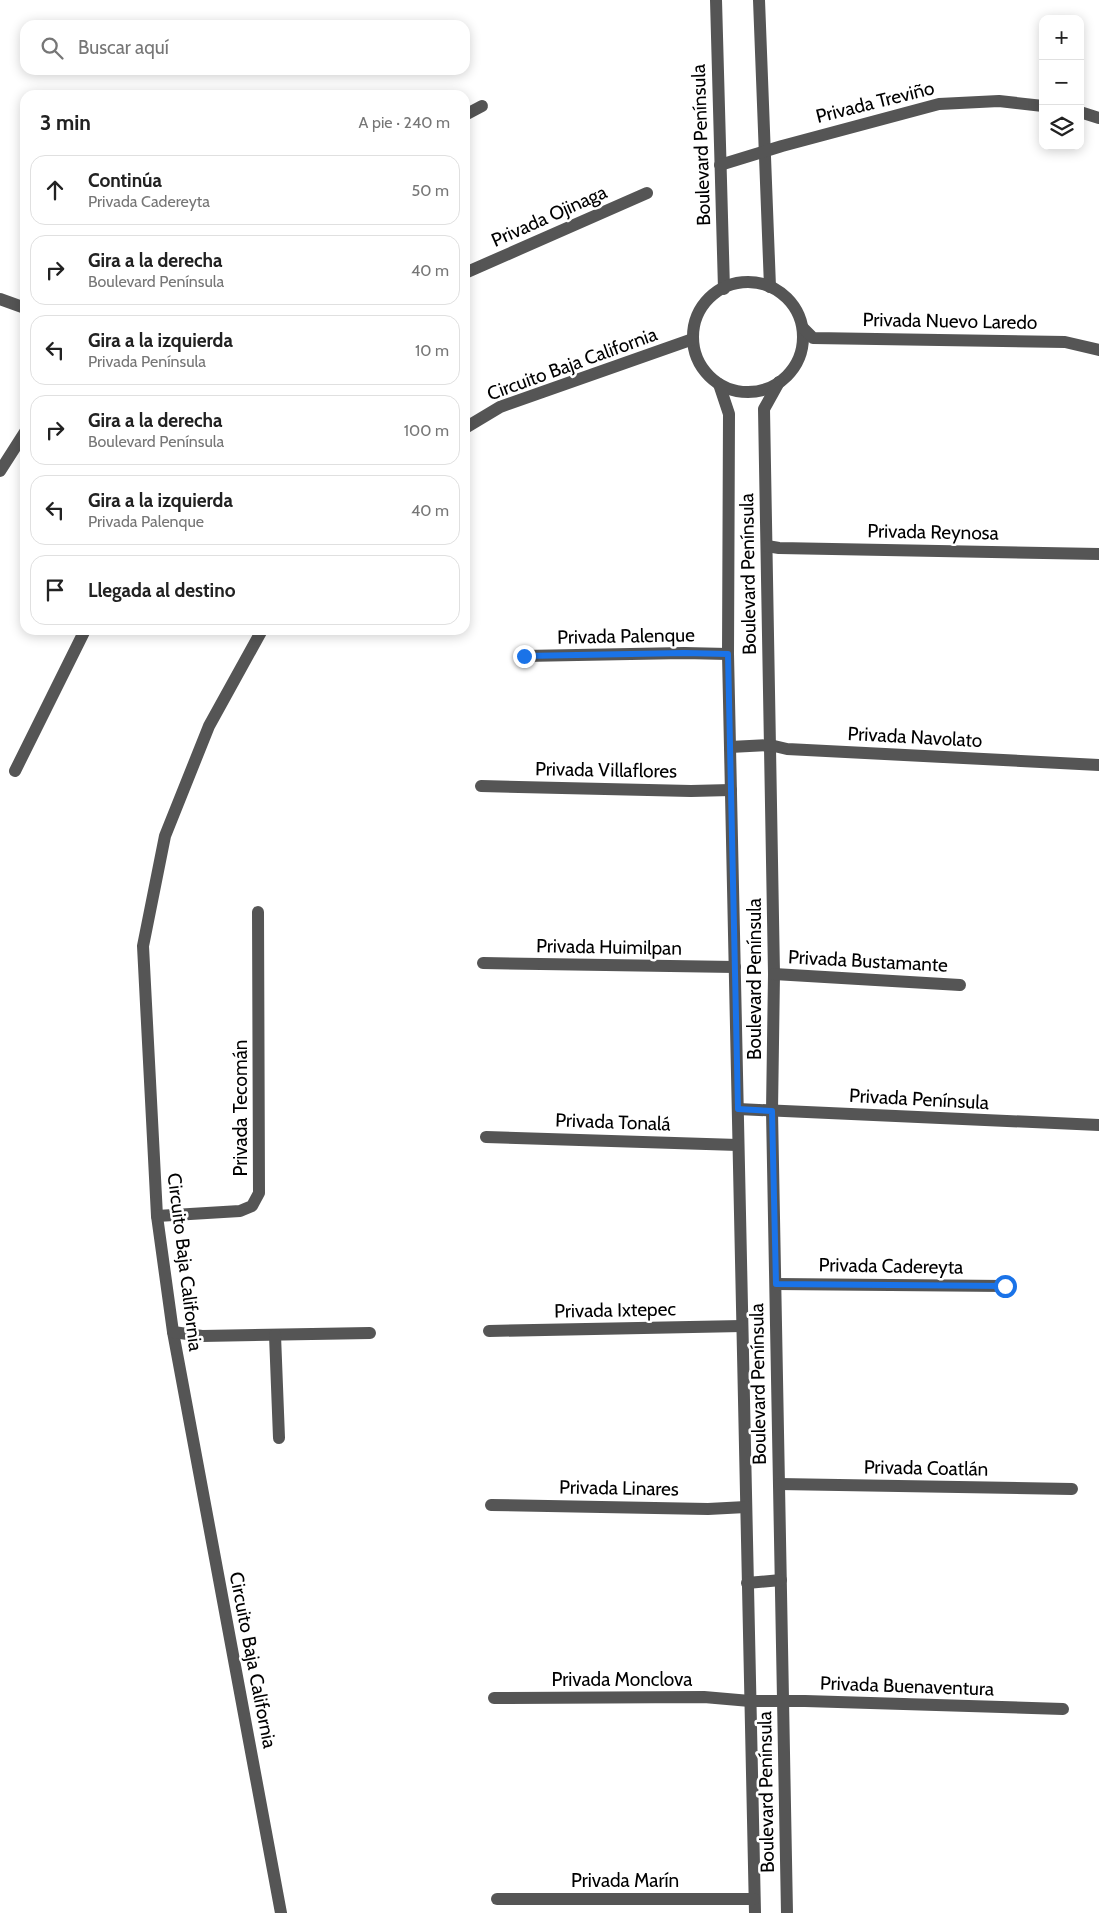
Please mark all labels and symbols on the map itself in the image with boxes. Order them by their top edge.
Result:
street label: Boulevard Península [687,64,715,226]
street label: Privada Treviño [813,76,937,128]
street label: Privada Ojinaga [488,180,610,252]
street label: Privada Nuevo Laredo [862,308,1038,334]
street label: Circuito Baja California [484,323,660,405]
street label: Boulevard Península [735,493,761,655]
street label: Privada Reynosa [867,519,999,545]
street label: Privada Palenque [557,623,695,649]
route end [513,645,536,668]
street label: Privada Navolato [847,722,983,752]
street label: Privada Villaflores [535,757,677,783]
street label: Boulevard Península [743,898,766,1060]
street label: Privada Huimilpan [536,934,682,960]
street label: Privada Bustamante [788,945,949,977]
street label: Privada Tecomán [229,1040,252,1176]
street label: Privada Península [848,1084,990,1114]
street label: Privada Tonalá [555,1108,671,1136]
street label: Circuito Baja California [163,1172,207,1352]
street label: Privada Cadereyta [818,1253,964,1279]
route start [994,1275,1017,1298]
street label: Privada Ixtepec [554,1297,677,1323]
street label: Boulevard Península [745,1303,771,1465]
street label: Privada Coatlán [864,1455,988,1481]
street label: Privada Linares [559,1475,679,1501]
street label: Circuito Baja California [225,1570,281,1750]
street label: Privada Monclova [552,1668,692,1691]
street label: Privada Buenaventura [820,1671,994,1701]
street label: Boulevard Península [753,1711,779,1873]
street label: Privada Marín [571,1869,679,1892]

